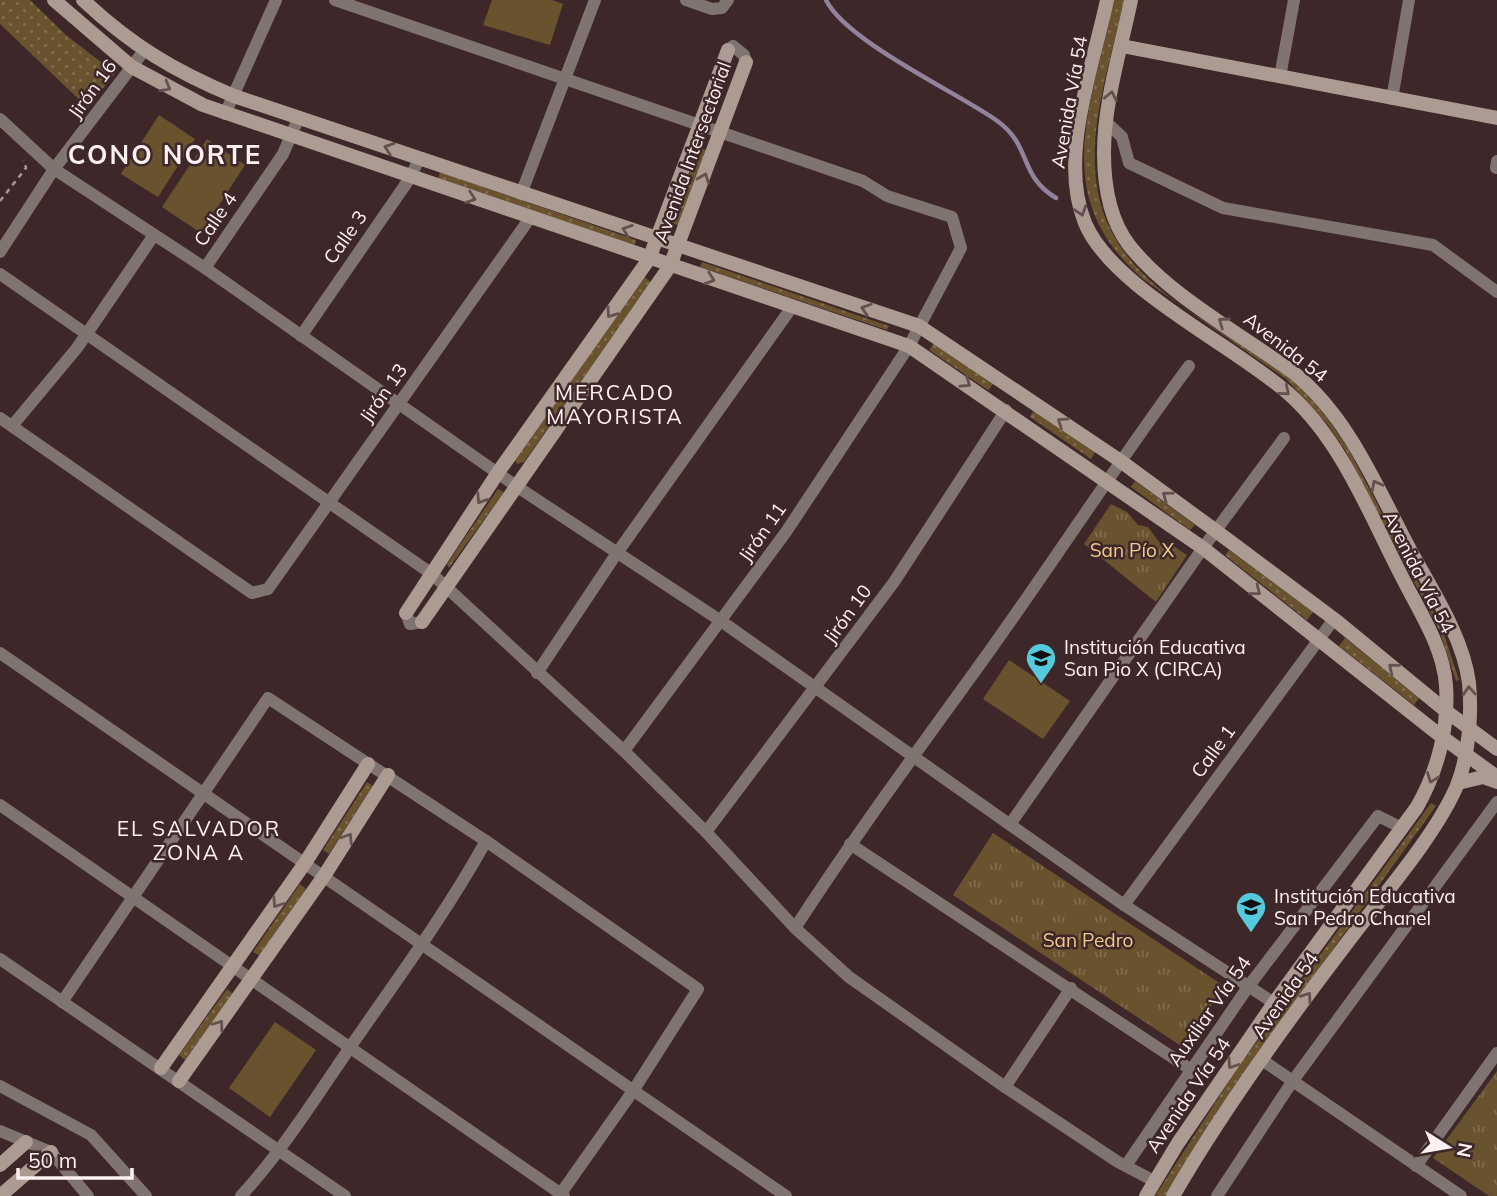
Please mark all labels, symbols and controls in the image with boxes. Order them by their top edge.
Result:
street label: Avenida Vía 54 [1046,34,1092,170]
street label: Jirón 16 [63,55,121,123]
street label: Avenida Intersectorial [648,58,736,246]
one-way arrow [158,79,171,92]
one-way arrow [1103,90,1118,102]
district label: CONO NORTE [68,138,262,171]
one-way arrow [383,142,395,156]
one-way arrow [696,173,710,185]
street label: Calle 4 [188,187,242,251]
one-way arrow [464,190,477,204]
one-way arrow [1073,205,1088,217]
street label: Calle 3 [318,206,372,268]
one-way arrow [622,224,634,238]
one-way arrow [703,271,715,285]
one-way arrow [861,303,873,317]
one-way arrow [607,305,619,318]
street label: Avenida 54 [1239,307,1333,387]
one-way arrow [1218,318,1231,330]
street label: Jirón 13 [354,359,412,427]
one-way arrow [958,375,971,388]
district label: MERCADO MAYORISTA [546,379,684,429]
one-way arrow [1277,383,1290,395]
one-way arrow [1057,418,1070,430]
one-way arrow [1371,480,1384,492]
one-way arrow [477,491,489,504]
one-way arrow [1162,492,1175,504]
street label: Jirón 11 [733,498,791,566]
street label: Avenida Vía 54 [1378,507,1460,637]
park label: San Pío X [1090,538,1175,562]
street label: Jirón 10 [818,580,876,648]
one-way arrow [1249,582,1261,595]
place label: Institución Educativa San Pio X (CIRCA) [1064,635,1246,681]
school or university icon: Institución Educativa San Pio X (CIRCA) [1024,641,1058,685]
one-way arrow [1388,663,1400,676]
one-way arrow [1462,686,1477,697]
street label: Calle 1 [1186,720,1240,782]
one-way arrow [1426,771,1440,783]
district label: EL SALVADOR ZONA A [117,815,281,865]
one-way arrow [340,833,353,846]
place label: Institución Educativa San Pedro Chanel [1274,884,1456,930]
school or university icon: Institución Educativa San Pedro Chanel [1234,890,1268,934]
one-way arrow [273,895,285,908]
park label: San Pedro [1043,928,1133,952]
street label: Avenida 54 [1247,947,1323,1043]
street label: Auxiliar Vía 54 [1162,951,1256,1071]
one-way arrow [1299,992,1311,1005]
one-way arrow [211,1020,223,1033]
street label: Avenida Vía 54 [1141,1033,1235,1157]
one-way arrow [1228,1056,1240,1069]
north arrow [1413,1112,1483,1182]
scale bar [18,1136,131,1180]
text: N [1452,1141,1478,1160]
text: 50 m [28,1147,77,1173]

